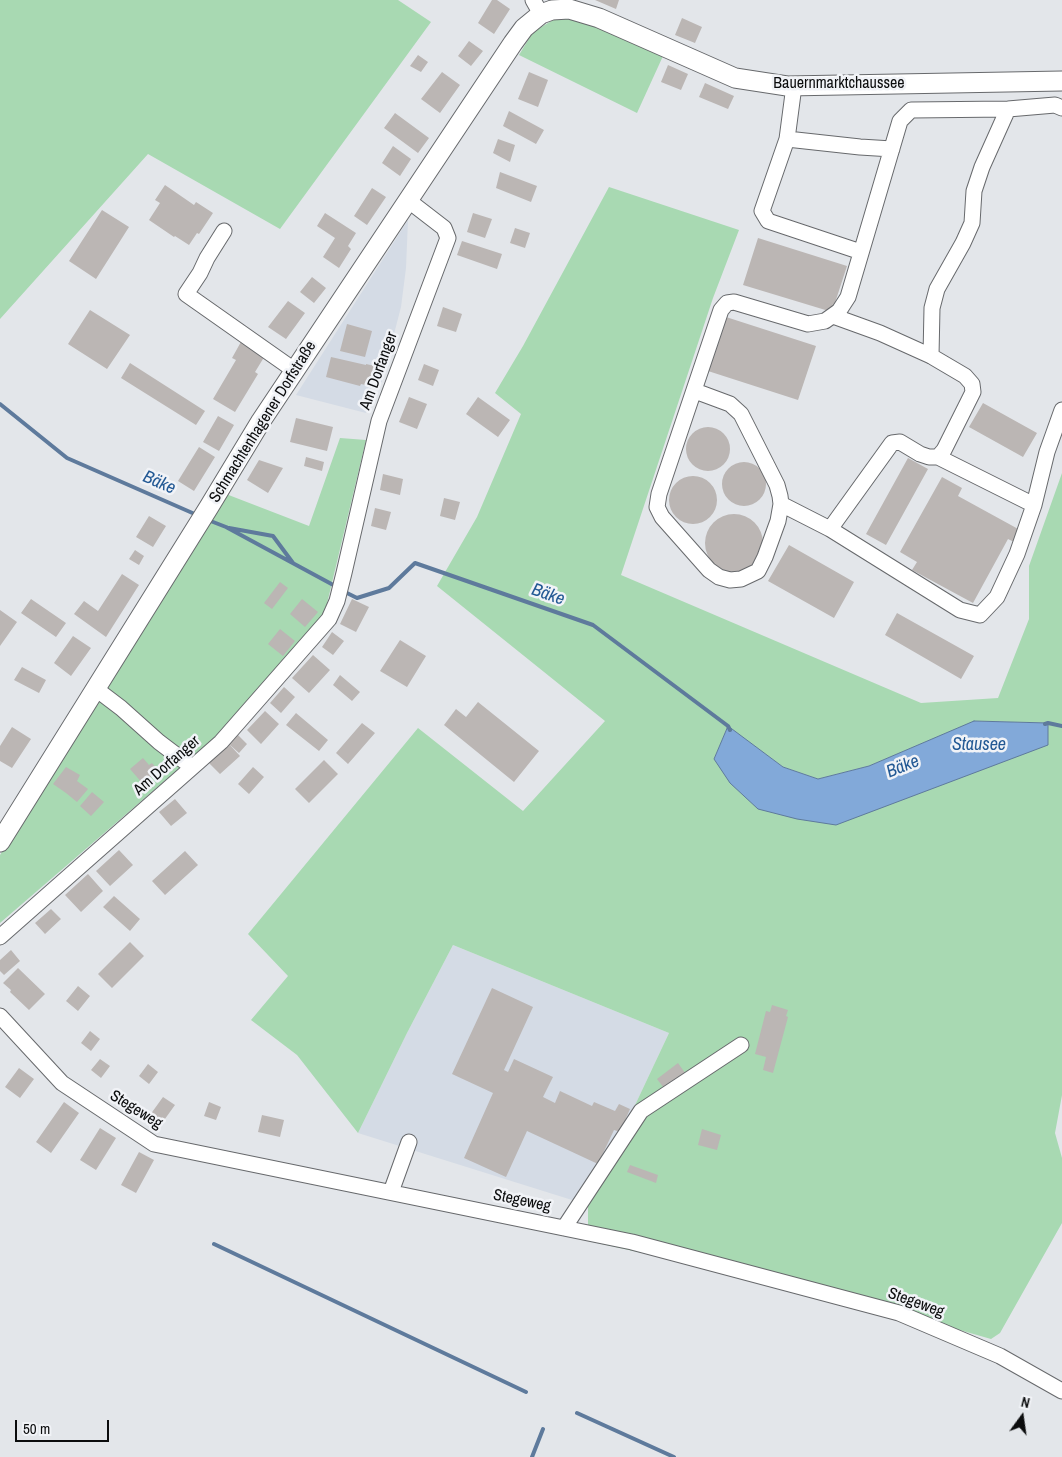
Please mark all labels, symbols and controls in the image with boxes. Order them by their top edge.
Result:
street label: Bauernmarktchaussee [773,74,905,94]
street label: Am Dorfanger [356,329,402,413]
street label: Schmachtenhagener Dorfstraße [205,338,321,506]
water label: Bäke [139,466,179,500]
water label: Bäke [529,579,567,611]
street label: Am Dorfanger [130,732,204,800]
water label: Stausee [952,734,1006,756]
water label: Bäke [883,751,923,783]
street label: Stegeweg [106,1086,166,1134]
street label: Stegeweg [491,1186,553,1216]
street label: Stegeweg [885,1284,947,1322]
north arrow [997,1392,1047,1442]
text: N [1019,1393,1032,1412]
scale bar [18,1410,111,1442]
text: 50 m [23,1418,50,1439]

